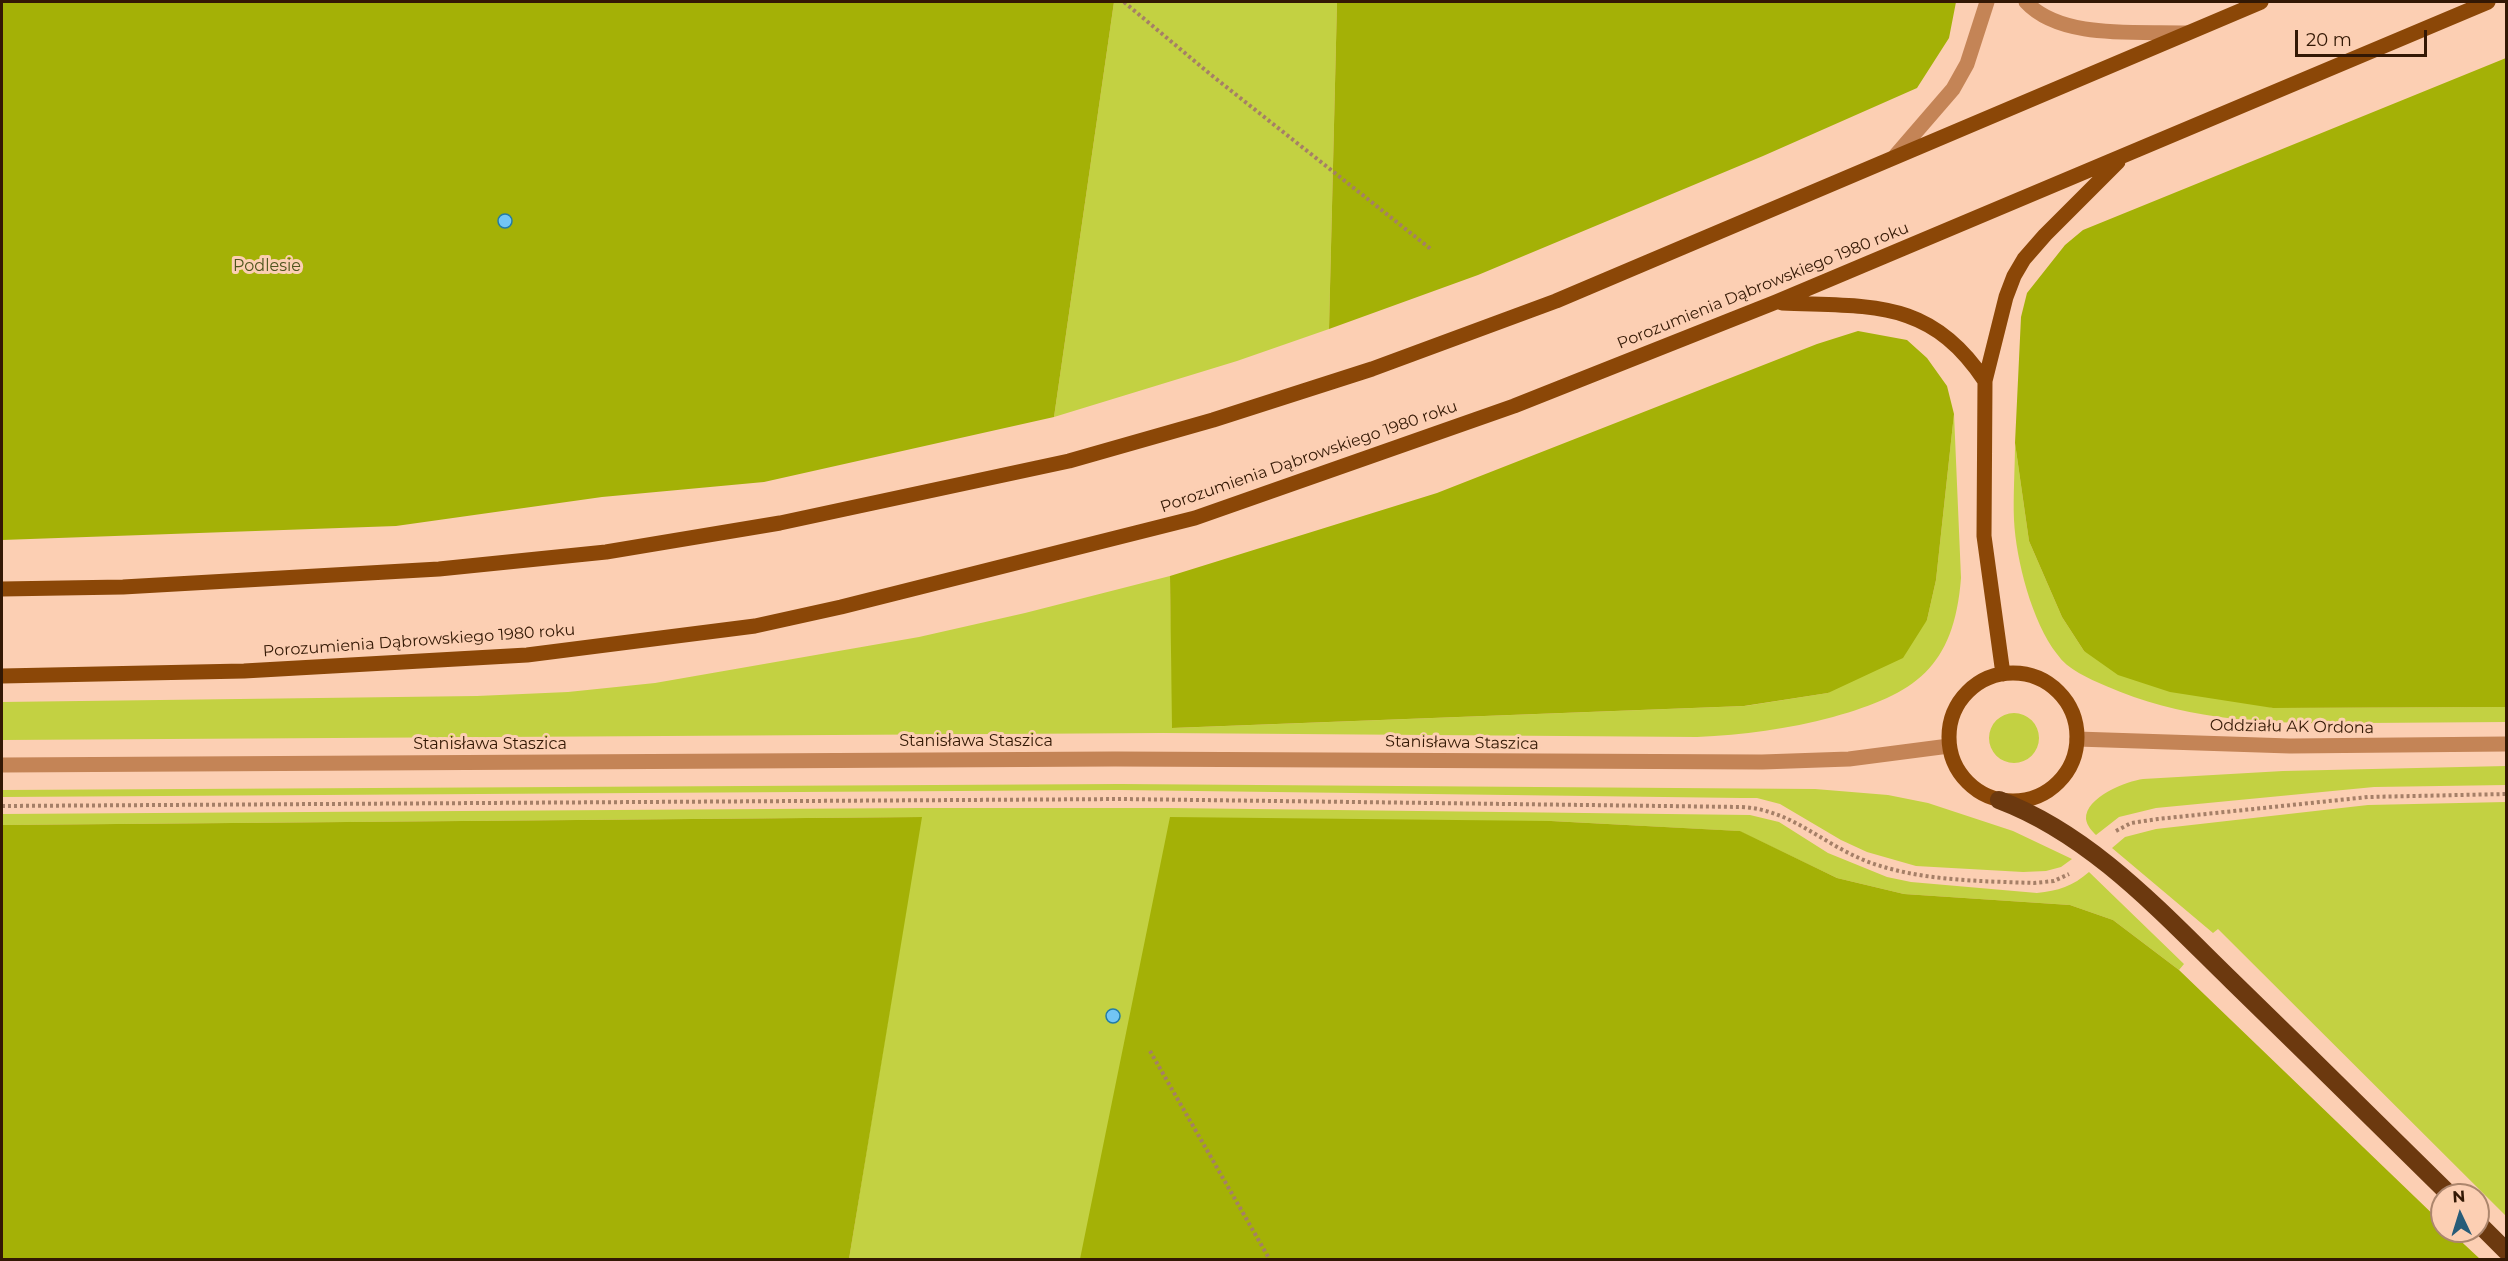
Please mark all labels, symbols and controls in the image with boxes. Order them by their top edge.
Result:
scale bar [2298,18,2430,56]
text: 20 m [2306,29,2352,51]
street label: Porozumienia Dąbrowskiego 1980 roku [1614,218,1912,354]
park label: Podlesie [233,256,301,276]
street label: Porozumienia Dąbrowskiego 1980 roku [1158,397,1460,517]
street label: Porozumienia Dąbrowskiego 1980 roku [262,621,576,661]
street label: Oddziału AK Ordona [2210,716,2374,738]
street label: Stanisława Staszica [899,731,1053,751]
street label: Stanisława Staszica [1385,732,1539,754]
street label: Stanisława Staszica [413,734,567,754]
north arrow [2430,1183,2490,1243]
text: N [2452,1187,2466,1206]

